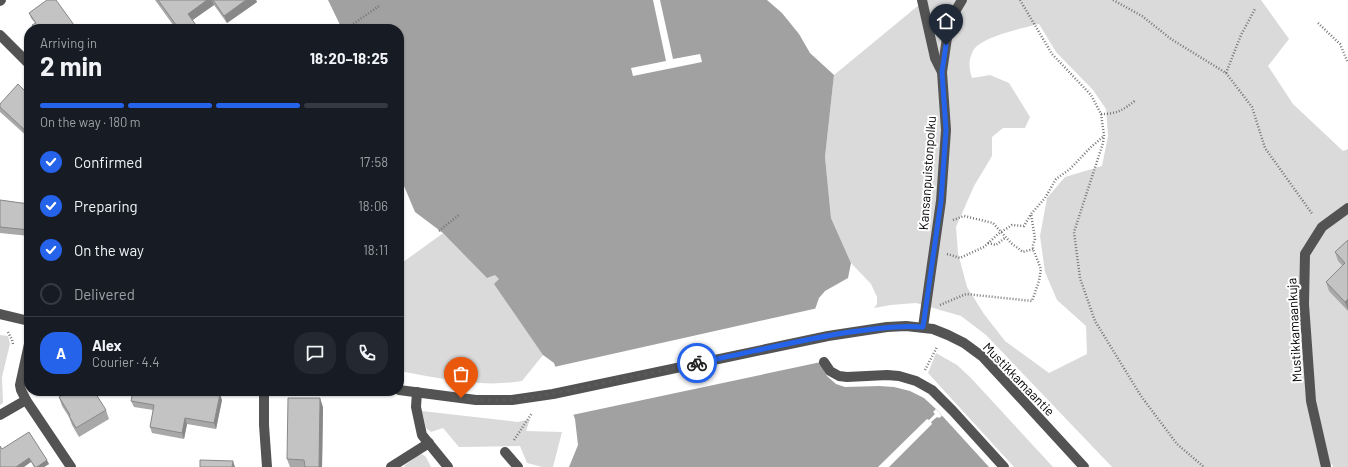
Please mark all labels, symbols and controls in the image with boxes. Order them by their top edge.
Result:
pin [929,4,963,45]
icon: home [935,10,957,32]
text: Arriving in [40,35,97,51]
text: 18:20–18:25 [310,49,388,67]
text: 2 min [40,50,102,81]
text: On the way · 180 m [40,114,141,130]
street label: Kansanpuistonpolku [915,115,939,231]
icon: check [40,151,62,173]
text: Confirmed [74,153,142,171]
text: 17:58 [359,154,388,170]
icon: check [40,195,62,217]
text: Preparing [74,197,138,215]
text: 18:06 [358,198,388,214]
icon: check [40,239,62,261]
text: On the way [74,241,144,259]
text: 18:11 [363,242,388,258]
street label: Mustikkamaankuja [1283,277,1305,383]
text: Delivered [74,285,135,303]
button: chat [294,332,336,374]
button: phone [346,332,388,374]
text: Alex [92,336,122,354]
street label: Mustikkamaantie [980,339,1058,419]
courier [677,343,717,383]
text: A [56,344,66,362]
icon: bike [686,352,708,374]
text: Courier · 4.4 [92,354,160,370]
pin [444,357,478,398]
icon: bag [450,363,472,385]

